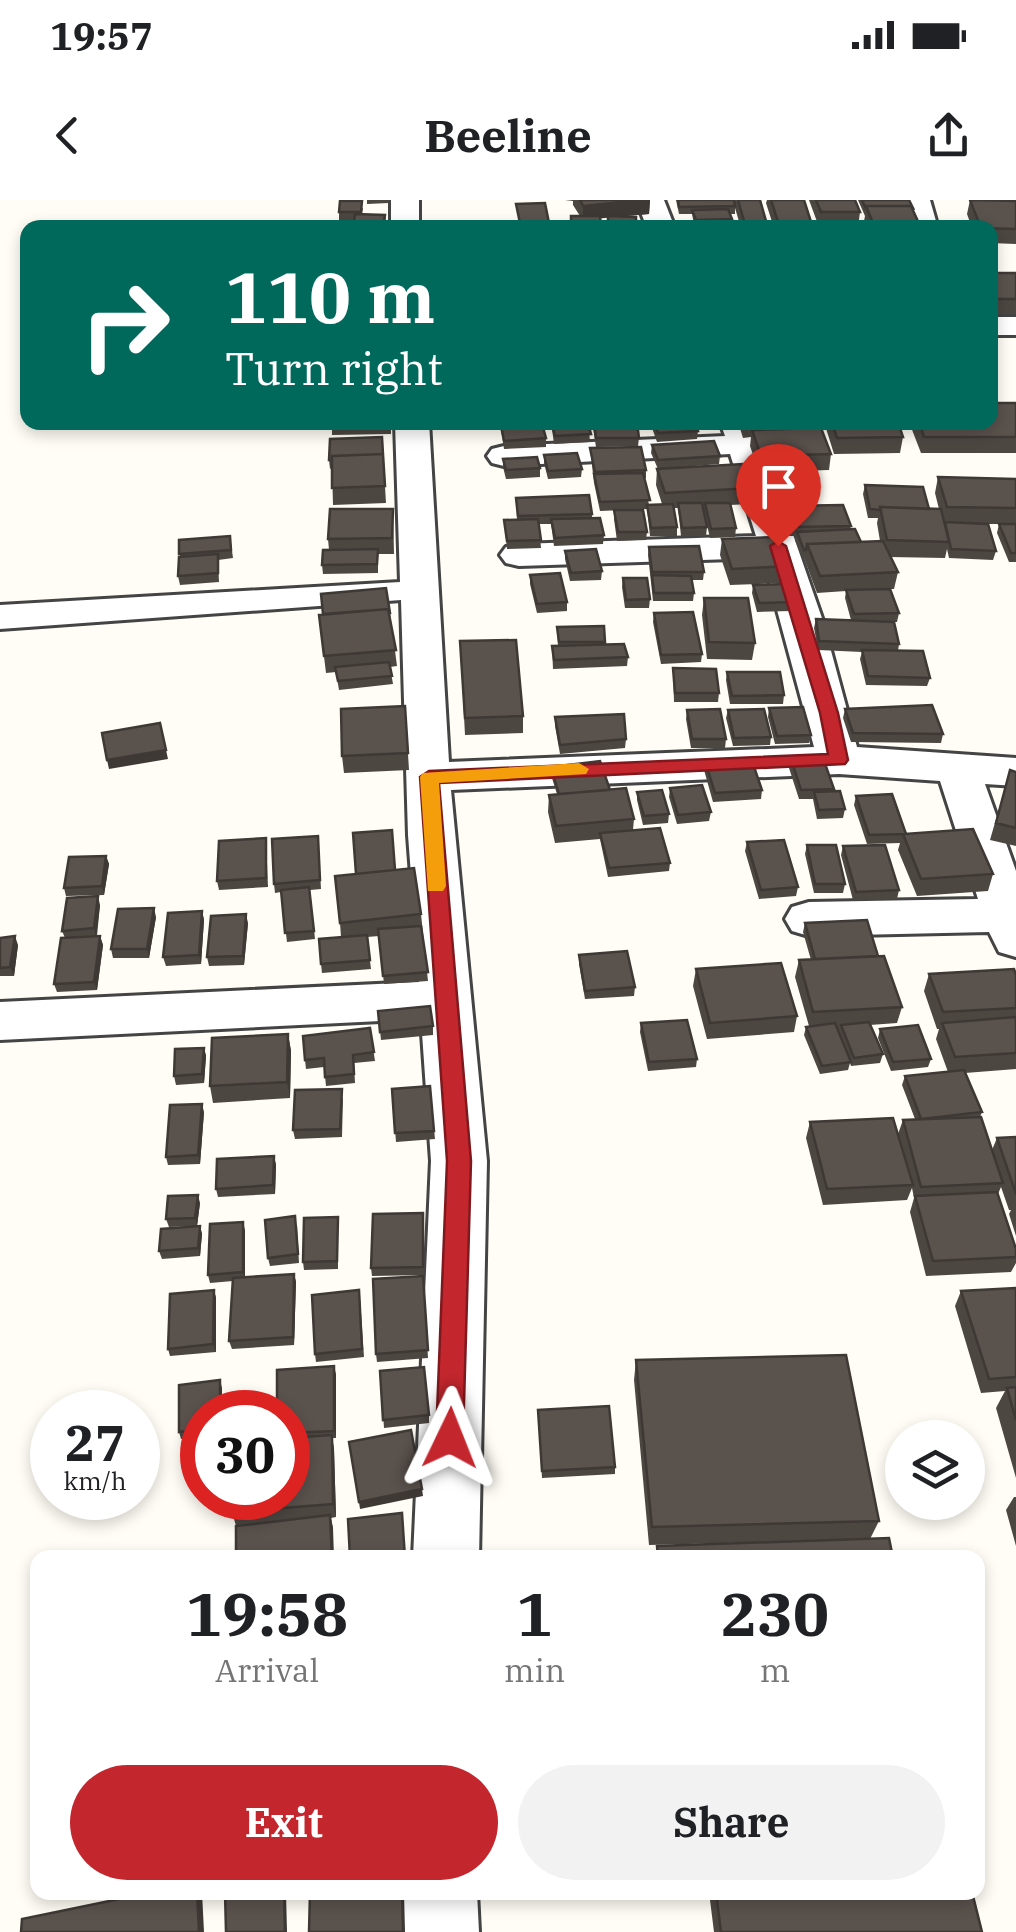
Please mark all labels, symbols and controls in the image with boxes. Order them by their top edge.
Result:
text: 19:57 [50,11,153,60]
text: Beeline [424,106,592,164]
icon: back [40,108,95,163]
icon: share [921,108,976,163]
text: 110 m [225,251,435,342]
icon: right [60,260,190,390]
text: Turn right [225,339,443,397]
pin [736,444,821,547]
icon: arrive [751,459,806,514]
position arrow [398,1386,502,1490]
speed limit sign: 30 [180,1390,310,1520]
text: 27 [65,1410,125,1475]
map controls [885,1420,985,1520]
button: layers [885,1420,985,1520]
text: km/h [63,1464,127,1497]
text: 19:58 [186,1574,348,1653]
text: 1 [517,1574,553,1653]
text: 230 [721,1574,829,1653]
text: Arrival [215,1649,319,1691]
text: min [504,1649,565,1691]
text: m [760,1649,790,1691]
button: Exit [70,1765,498,1880]
button: Share [518,1765,945,1880]

